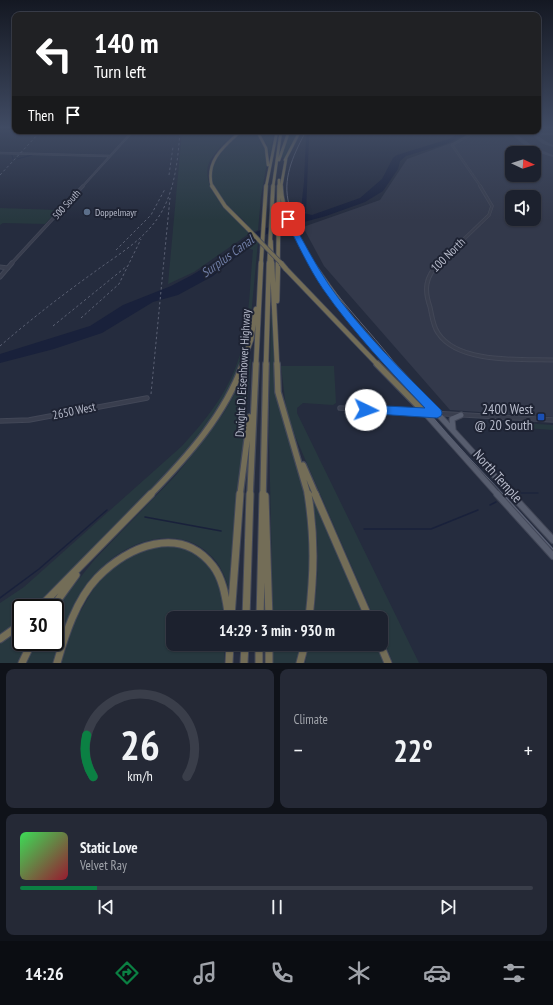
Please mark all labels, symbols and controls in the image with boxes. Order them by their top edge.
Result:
text: 140 m [94,24,158,61]
icon: left [28,28,80,80]
text: Turn left [94,60,146,83]
icon: arrive [62,104,84,126]
text: Then [28,106,54,125]
north arrow [505,146,541,182]
map controls [505,146,541,226]
street label: 500 South [50,187,83,222]
button: sound [505,190,541,226]
pin [271,202,305,236]
place label: Doppelmayr [95,206,137,219]
marker: Doppelmayr [82,207,92,217]
icon: arrive [277,208,299,230]
water label: Surplus Canal [198,230,259,281]
street label: 100 North [427,234,468,275]
street label: Dwight D. Eisenhower Highway [232,308,253,437]
position arrow [345,389,387,431]
street label: 2650 West [51,398,98,422]
place label: 2400 West @ 20 South [474,400,533,434]
marker: 2400 West @ 20 South [536,412,546,422]
street label: North Temple [469,446,527,506]
speed limit sign: 30 [12,599,64,651]
text: 14:29 · 3 min · 930 m [219,621,335,640]
text: Climate [294,711,328,728]
text: 26 [120,717,160,770]
text: 22° [393,731,433,770]
text: − [294,736,303,764]
text: + [524,736,533,764]
text: km/h [127,765,152,784]
text: Static Love [80,838,138,857]
text: Velvet Ray [80,857,127,874]
icon: previous [95,896,117,918]
icon: pause [266,896,288,918]
icon: next [437,896,459,918]
icon: directions [113,959,141,987]
icon: music [191,959,219,987]
icon: phone [268,959,296,987]
icon: climate [345,959,373,987]
icon: car [423,959,451,987]
icon: filters [500,959,528,987]
text: 14:26 [25,962,64,985]

